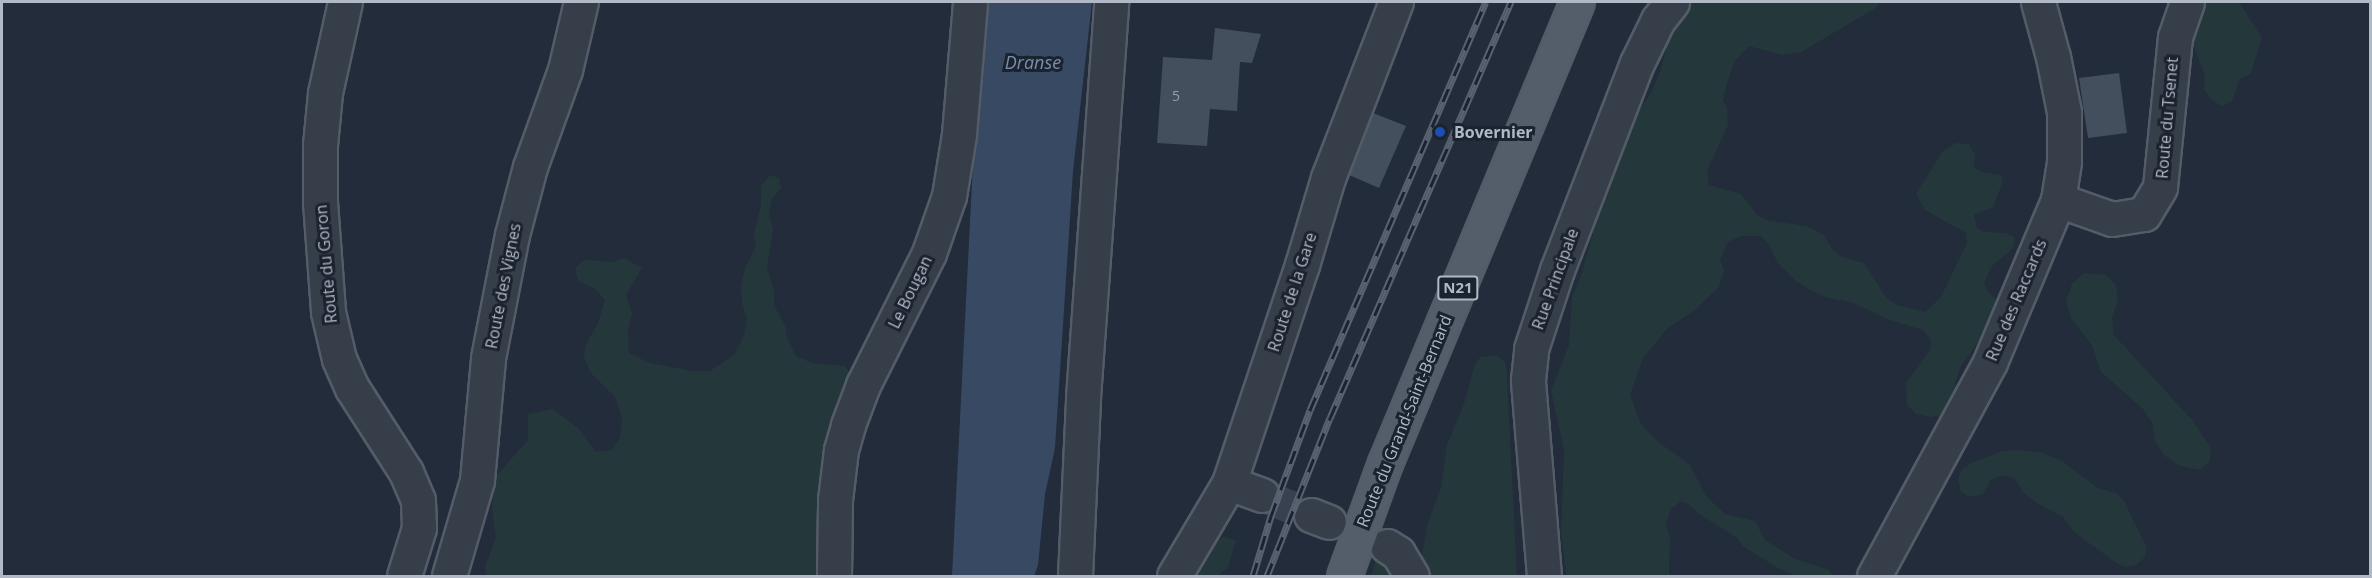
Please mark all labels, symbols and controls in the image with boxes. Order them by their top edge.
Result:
water label: Dranse [1005,51,1061,73]
street label: Route du Tsenet [2152,56,2182,180]
house number: 5 [1172,88,1180,104]
place label: Bovernier [1454,122,1533,142]
marker: Bovernier [1431,123,1449,141]
street label: Route du Goron [311,204,341,324]
street label: Route des Vignes [481,222,525,350]
street label: Rue Principale [1528,226,1582,332]
street label: Route de la Gare [1264,230,1320,354]
street label: Rue des Raccards [1982,236,2050,364]
street label: Le Bougan [884,252,936,332]
road number: N21 [1437,276,1479,300]
street label: Route du Grand-Saint-Bernard [1353,312,1455,530]

